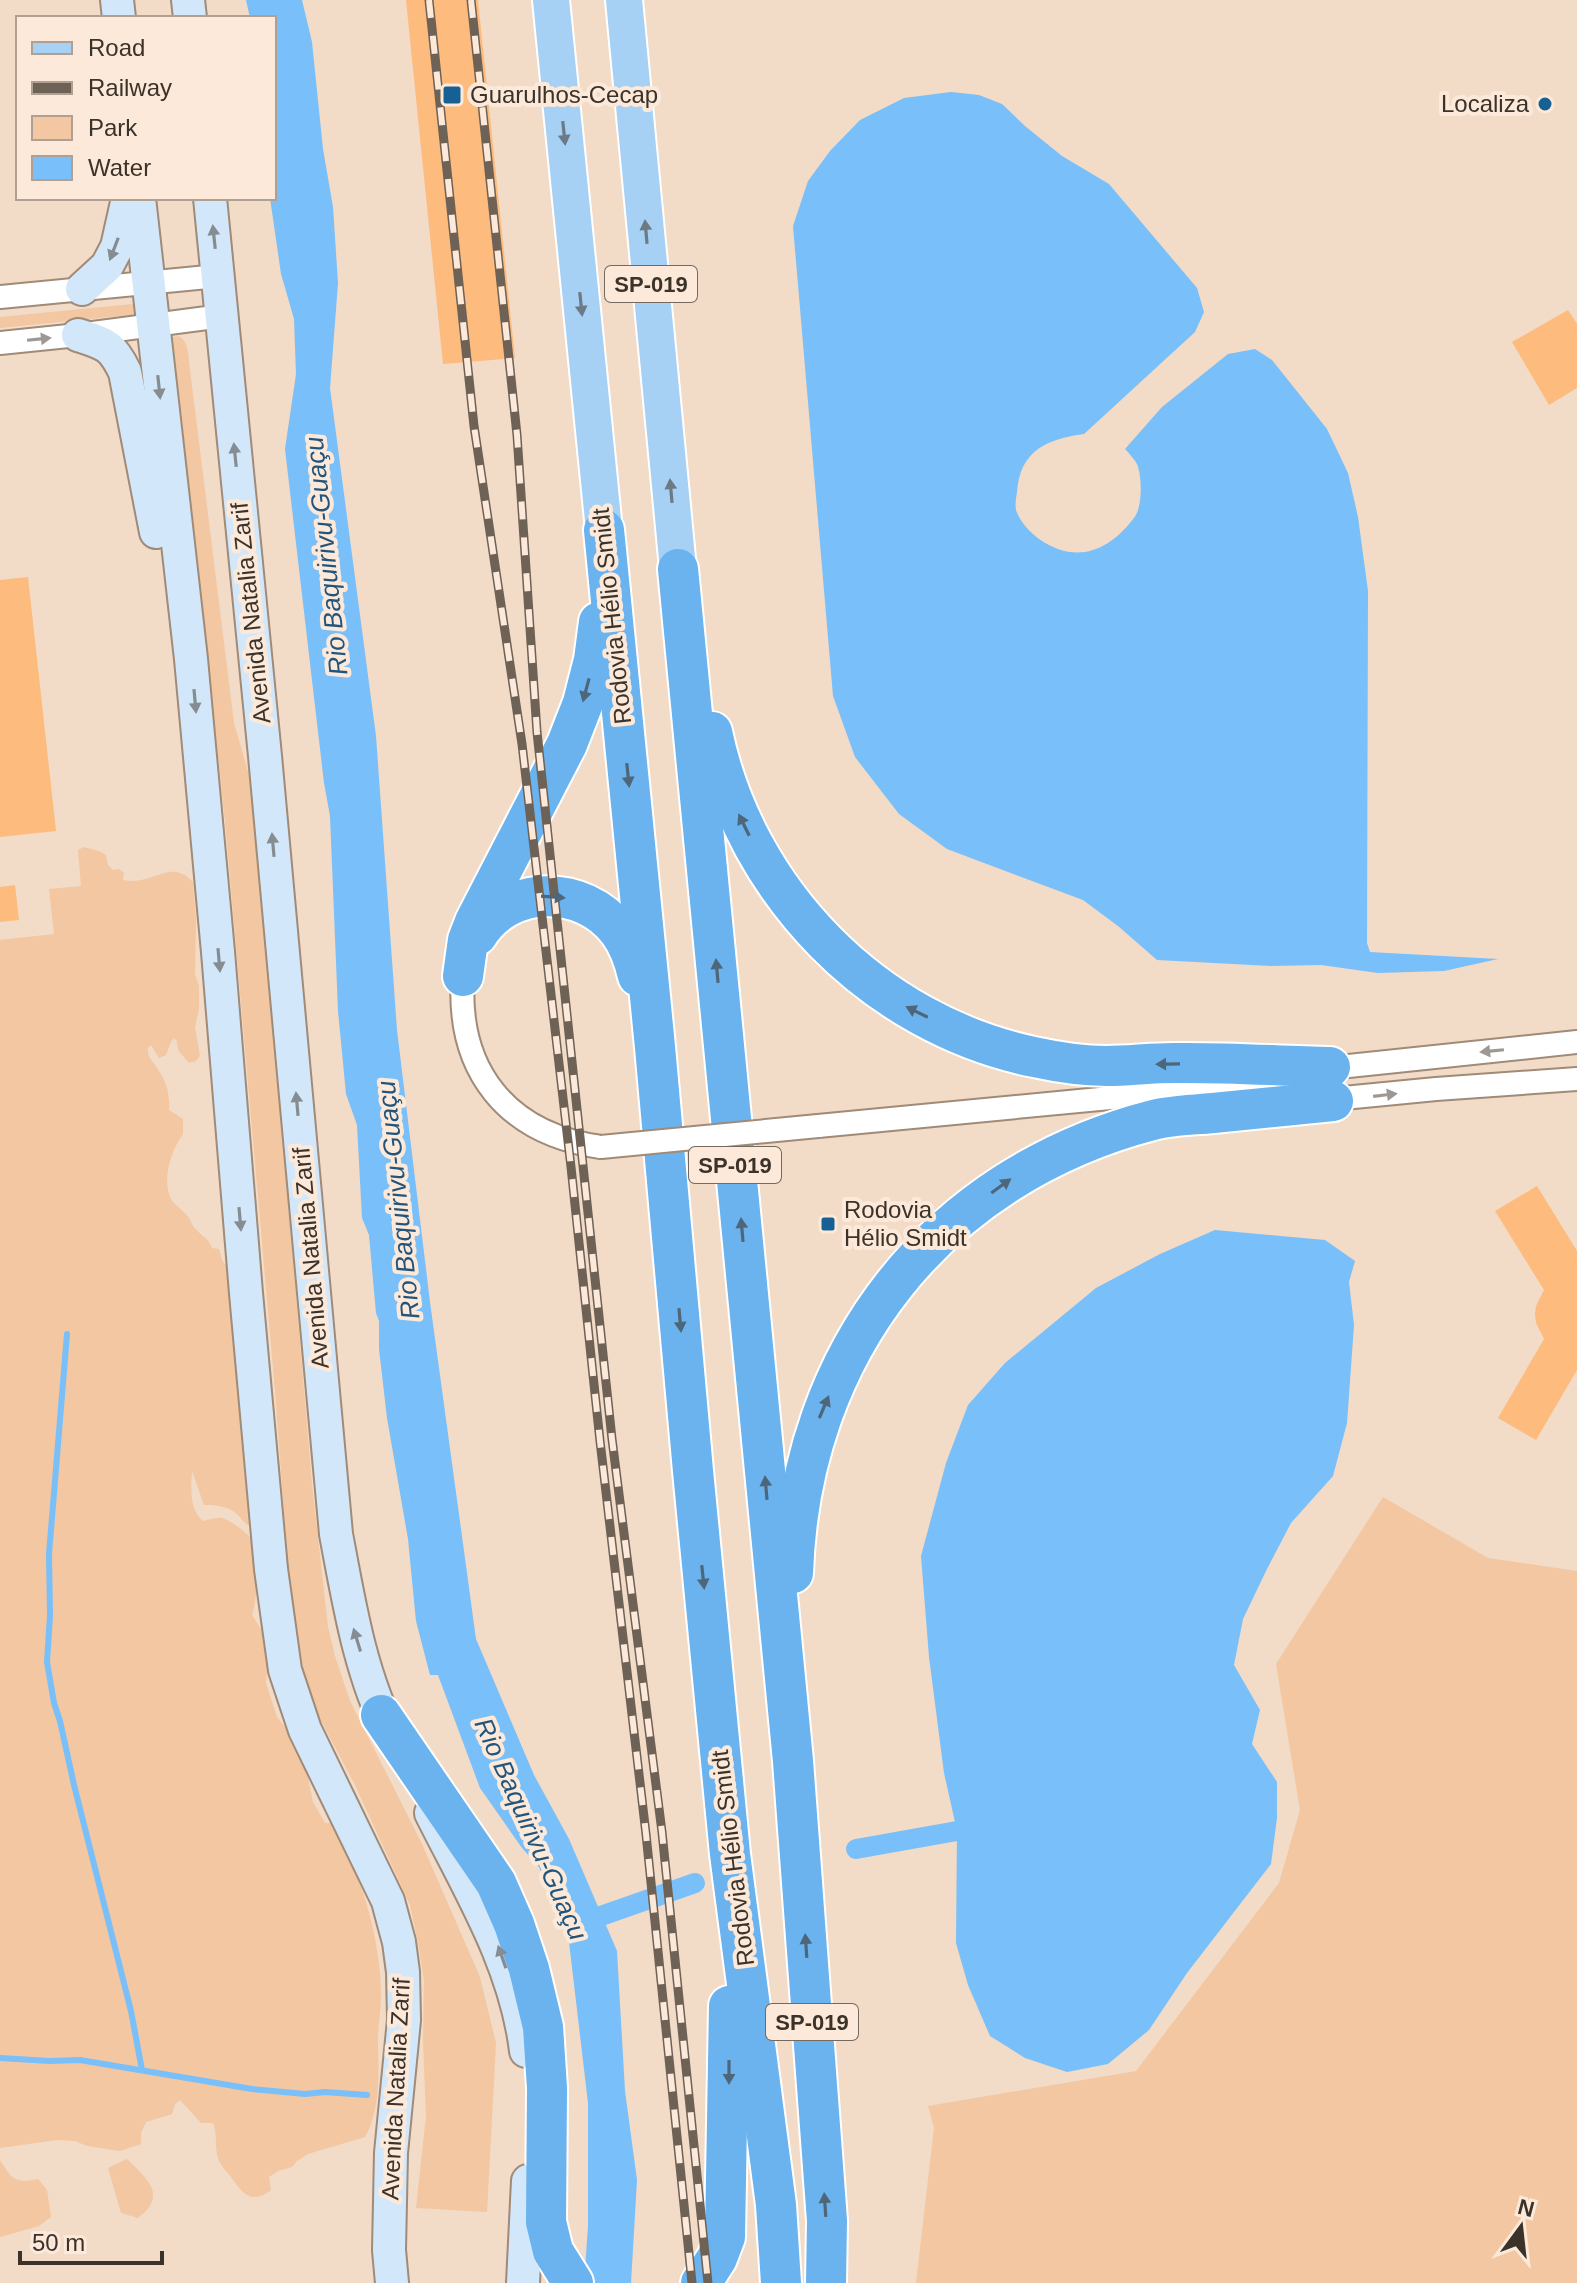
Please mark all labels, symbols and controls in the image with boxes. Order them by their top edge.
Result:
legend [16,16,276,200]
text: Road [88,34,145,61]
text: Railway [88,74,172,101]
place label: Guarulhos-Cecap [470,81,658,108]
marker: Guarulhos-Cecap [441,84,463,106]
place label: Localiza [1441,90,1530,117]
marker: Localiza [1536,95,1554,113]
text: Park [88,114,138,141]
one-way arrow [558,121,571,146]
text: Water [88,154,151,181]
one-way arrow [639,219,652,244]
one-way arrow [207,224,220,249]
one-way arrow [107,237,120,261]
road number: SP-019 [605,266,697,302]
one-way arrow [575,292,588,317]
one-way arrow [27,333,52,346]
one-way arrow [153,375,166,400]
water label: Rio Baquirivu-Guaçu [299,435,353,677]
one-way arrow [228,442,241,467]
one-way arrow [664,478,677,503]
street label: Avenida Natalia Zarif [225,501,276,725]
street label: Rodovia Hélio Smidt [587,506,636,726]
one-way arrow [580,678,592,703]
one-way arrow [189,689,202,714]
one-way arrow [622,763,635,788]
one-way arrow [737,813,751,837]
one-way arrow [266,832,279,857]
one-way arrow [541,891,566,904]
one-way arrow [213,948,226,973]
one-way arrow [710,958,723,983]
one-way arrow [906,1005,929,1019]
one-way arrow [1479,1045,1504,1058]
one-way arrow [1155,1057,1180,1070]
water label: Rio Baquirivu-Guaçu [371,1079,425,1321]
one-way arrow [1373,1088,1398,1101]
one-way arrow [290,1091,303,1116]
street label: Avenida Natalia Zarif [287,1146,334,1370]
road number: SP-019 [689,1147,781,1183]
one-way arrow [991,1179,1012,1194]
place label: Rodovia Hélio Smidt [844,1196,967,1251]
one-way arrow [234,1207,247,1232]
marker: Rodovia Hélio Smidt [819,1215,837,1233]
one-way arrow [735,1217,748,1242]
one-way arrow [673,1308,686,1333]
one-way arrow [818,1395,831,1419]
one-way arrow [760,1476,773,1501]
one-way arrow [697,1565,710,1590]
one-way arrow [350,1628,363,1652]
water label: Rio Baquirivu-Guaçu [469,1713,593,1945]
street label: Rodovia Hélio Smidt [706,1748,759,1968]
one-way arrow [799,1933,812,1958]
one-way arrow [495,1945,507,1969]
street label: Avenida Natalia Zarif [376,1977,415,2201]
road number: SP-019 [766,2004,858,2040]
one-way arrow [723,2060,735,2085]
north arrow [1481,2187,1561,2267]
one-way arrow [818,2192,831,2217]
text: N [1515,2194,1537,2222]
scale bar [20,2215,162,2265]
text: 50 m [32,2229,85,2256]

